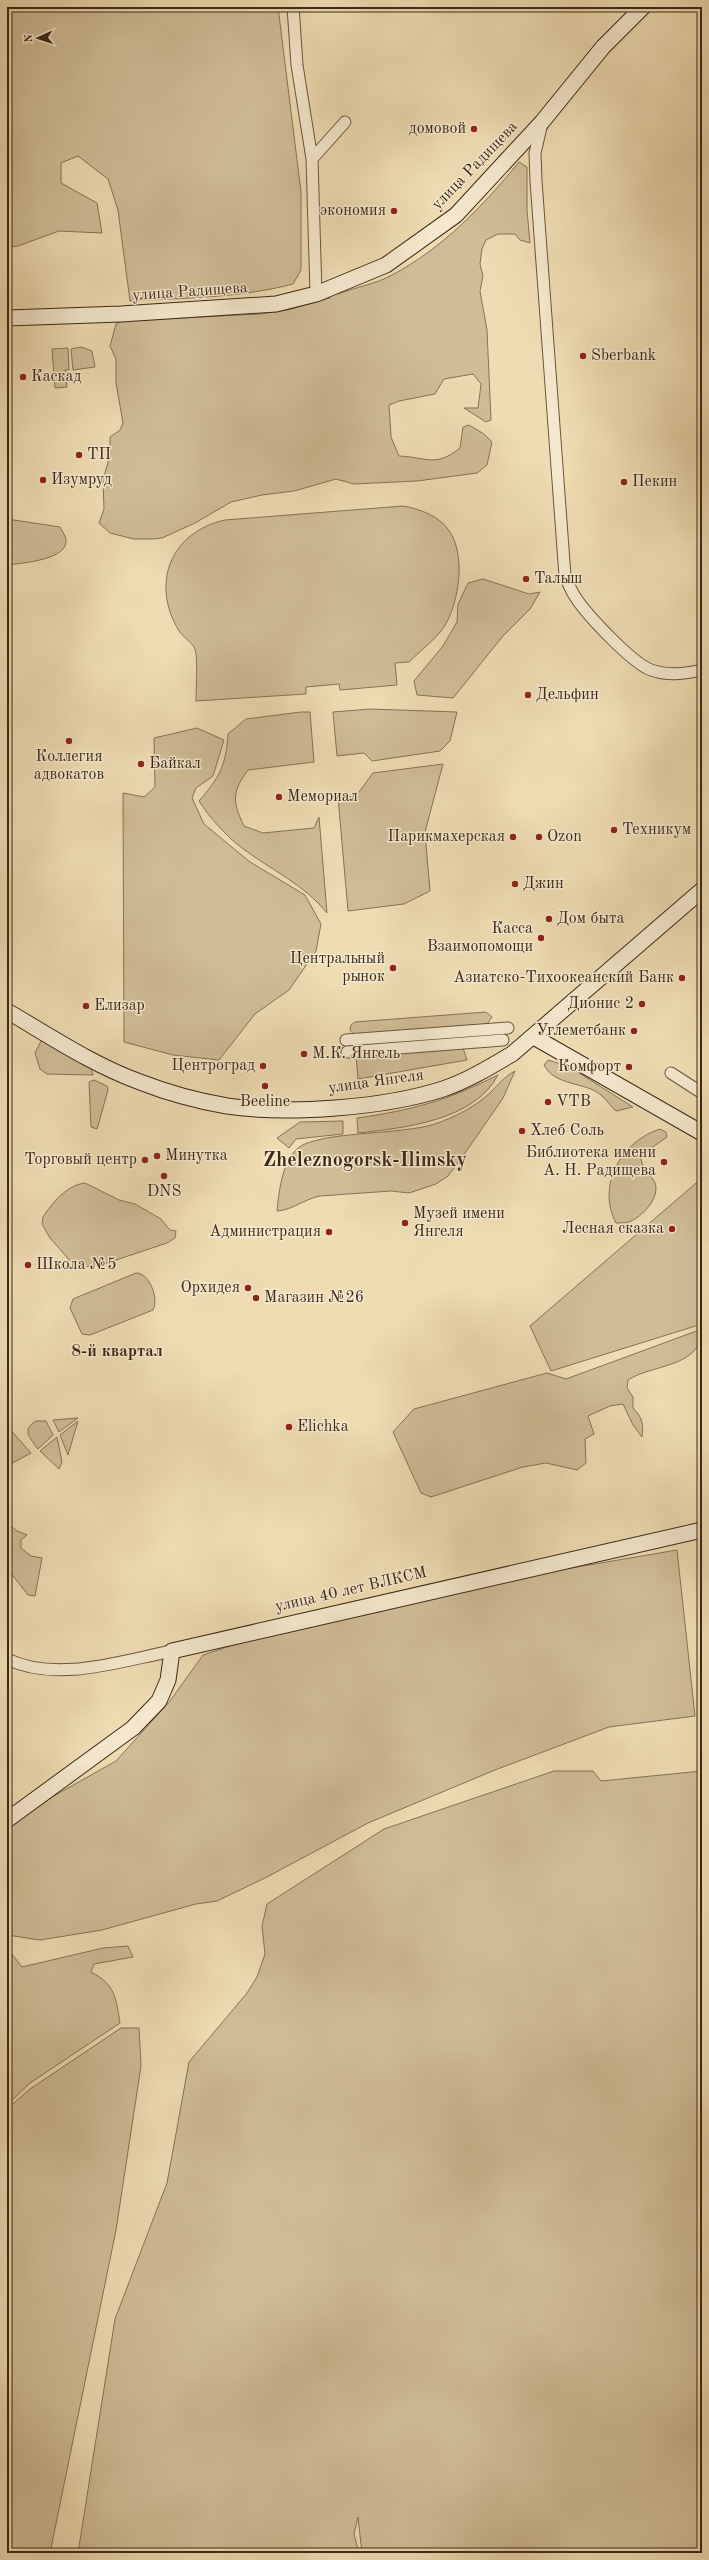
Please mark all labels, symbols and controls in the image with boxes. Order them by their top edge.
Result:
north arrow [18,18,58,58]
text: N [24,33,35,43]
street label: улица Радищева [429,119,521,213]
place label: домовой [409,121,466,137]
marker: домовой [469,124,479,134]
place label: экономия [320,203,386,219]
marker: экономия [389,206,399,216]
street label: улица Радищева [132,280,248,304]
place label: Sberbank [591,348,656,364]
marker: Sberbank [578,351,588,361]
place label: Каскад [31,369,81,385]
marker: Каскад [18,372,28,382]
place label: ТП [87,447,111,463]
marker: ТП [74,450,84,460]
place label: Изумруд [51,472,112,488]
place label: Пекин [632,474,678,490]
marker: Изумруд [38,475,48,485]
marker: Пекин [619,477,629,487]
place label: Талыш [534,571,582,587]
marker: Талыш [521,574,531,584]
place label: Дельфин [536,687,599,703]
marker: Дельфин [523,690,533,700]
marker: Коллегия адвокатов [64,736,74,746]
place label: Коллегия адвокатов [34,749,104,783]
place label: Байкал [149,756,201,772]
marker: Байкал [136,759,146,769]
place label: Мемориал [287,789,358,805]
marker: Мемориал [274,792,284,802]
place label: Техникум [622,822,691,838]
marker: Техникум [609,825,619,835]
place label: Парикмахерская [388,829,505,845]
place label: Ozon [547,829,582,845]
marker: Парикмахерская [508,832,518,842]
marker: Ozon [534,832,544,842]
place label: Джин [523,876,564,892]
marker: Джин [510,879,520,889]
place label: Дом быта [557,911,625,927]
marker: Дом быта [544,914,554,924]
place label: Касса Взаимопомощи [427,921,533,955]
marker: Касса Взаимопомощи [536,933,546,943]
place label: Центральный рынок [290,951,385,985]
marker: Центральный рынок [388,963,398,973]
place label: Азиатско-Тихоокеанский Банк [453,970,674,986]
marker: Азиатско-Тихоокеанский Банк [677,973,687,983]
place label: Дионис 2 [568,996,634,1012]
place label: Елизар [94,998,145,1014]
marker: Дионис 2 [637,999,647,1009]
marker: Елизар [81,1001,91,1011]
place label: Углеметбанк [536,1023,626,1039]
marker: Углеметбанк [629,1026,639,1036]
place label: М.К. Янгель [312,1046,400,1062]
marker: М.К. Янгель [299,1049,309,1059]
place label: Центроград [171,1058,255,1074]
place label: Комфорт [558,1059,621,1075]
marker: Центроград [258,1061,268,1071]
marker: Комфорт [624,1062,634,1072]
street label: улица Янгеля [327,1067,425,1097]
marker: Beeline [260,1081,270,1091]
place label: Beeline [240,1094,290,1110]
place label: VTB [556,1094,591,1110]
marker: VTB [543,1097,553,1107]
place label: Хлеб Соль [530,1123,604,1139]
marker: Хлеб Соль [517,1126,527,1136]
place label: Библиотека имени А. Н. Радищева [526,1145,656,1179]
place label: Минутка [165,1148,228,1164]
marker: Минутка [152,1151,162,1161]
district label: Zheleznogorsk-Ilimsky [263,1151,467,1171]
place label: Торговый центр [24,1152,137,1168]
marker: Торговый центр [140,1155,150,1165]
marker: Библиотека имени А. Н. Радищева [659,1157,669,1167]
marker: DNS [159,1171,169,1181]
place label: DNS [147,1184,181,1200]
place label: Музей имени Янгеля [413,1206,505,1240]
marker: Музей имени Янгеля [400,1218,410,1228]
place label: Лесная сказка [562,1221,664,1237]
place label: Администрация [209,1224,321,1240]
marker: Лесная сказка [667,1224,677,1234]
marker: Администрация [324,1227,334,1237]
place label: Школа №5 [36,1257,116,1273]
marker: Школа №5 [23,1260,33,1270]
place label: Орхидея [180,1280,240,1296]
marker: Орхидея [243,1283,253,1293]
place label: Магазин №26 [264,1290,364,1306]
marker: Магазин №26 [251,1293,261,1303]
district label: 8-й квартал [71,1343,163,1360]
place label: Elichka [297,1419,349,1435]
marker: Elichka [284,1422,294,1432]
street label: улица 40 лет ВЛКСМ [274,1565,428,1615]

